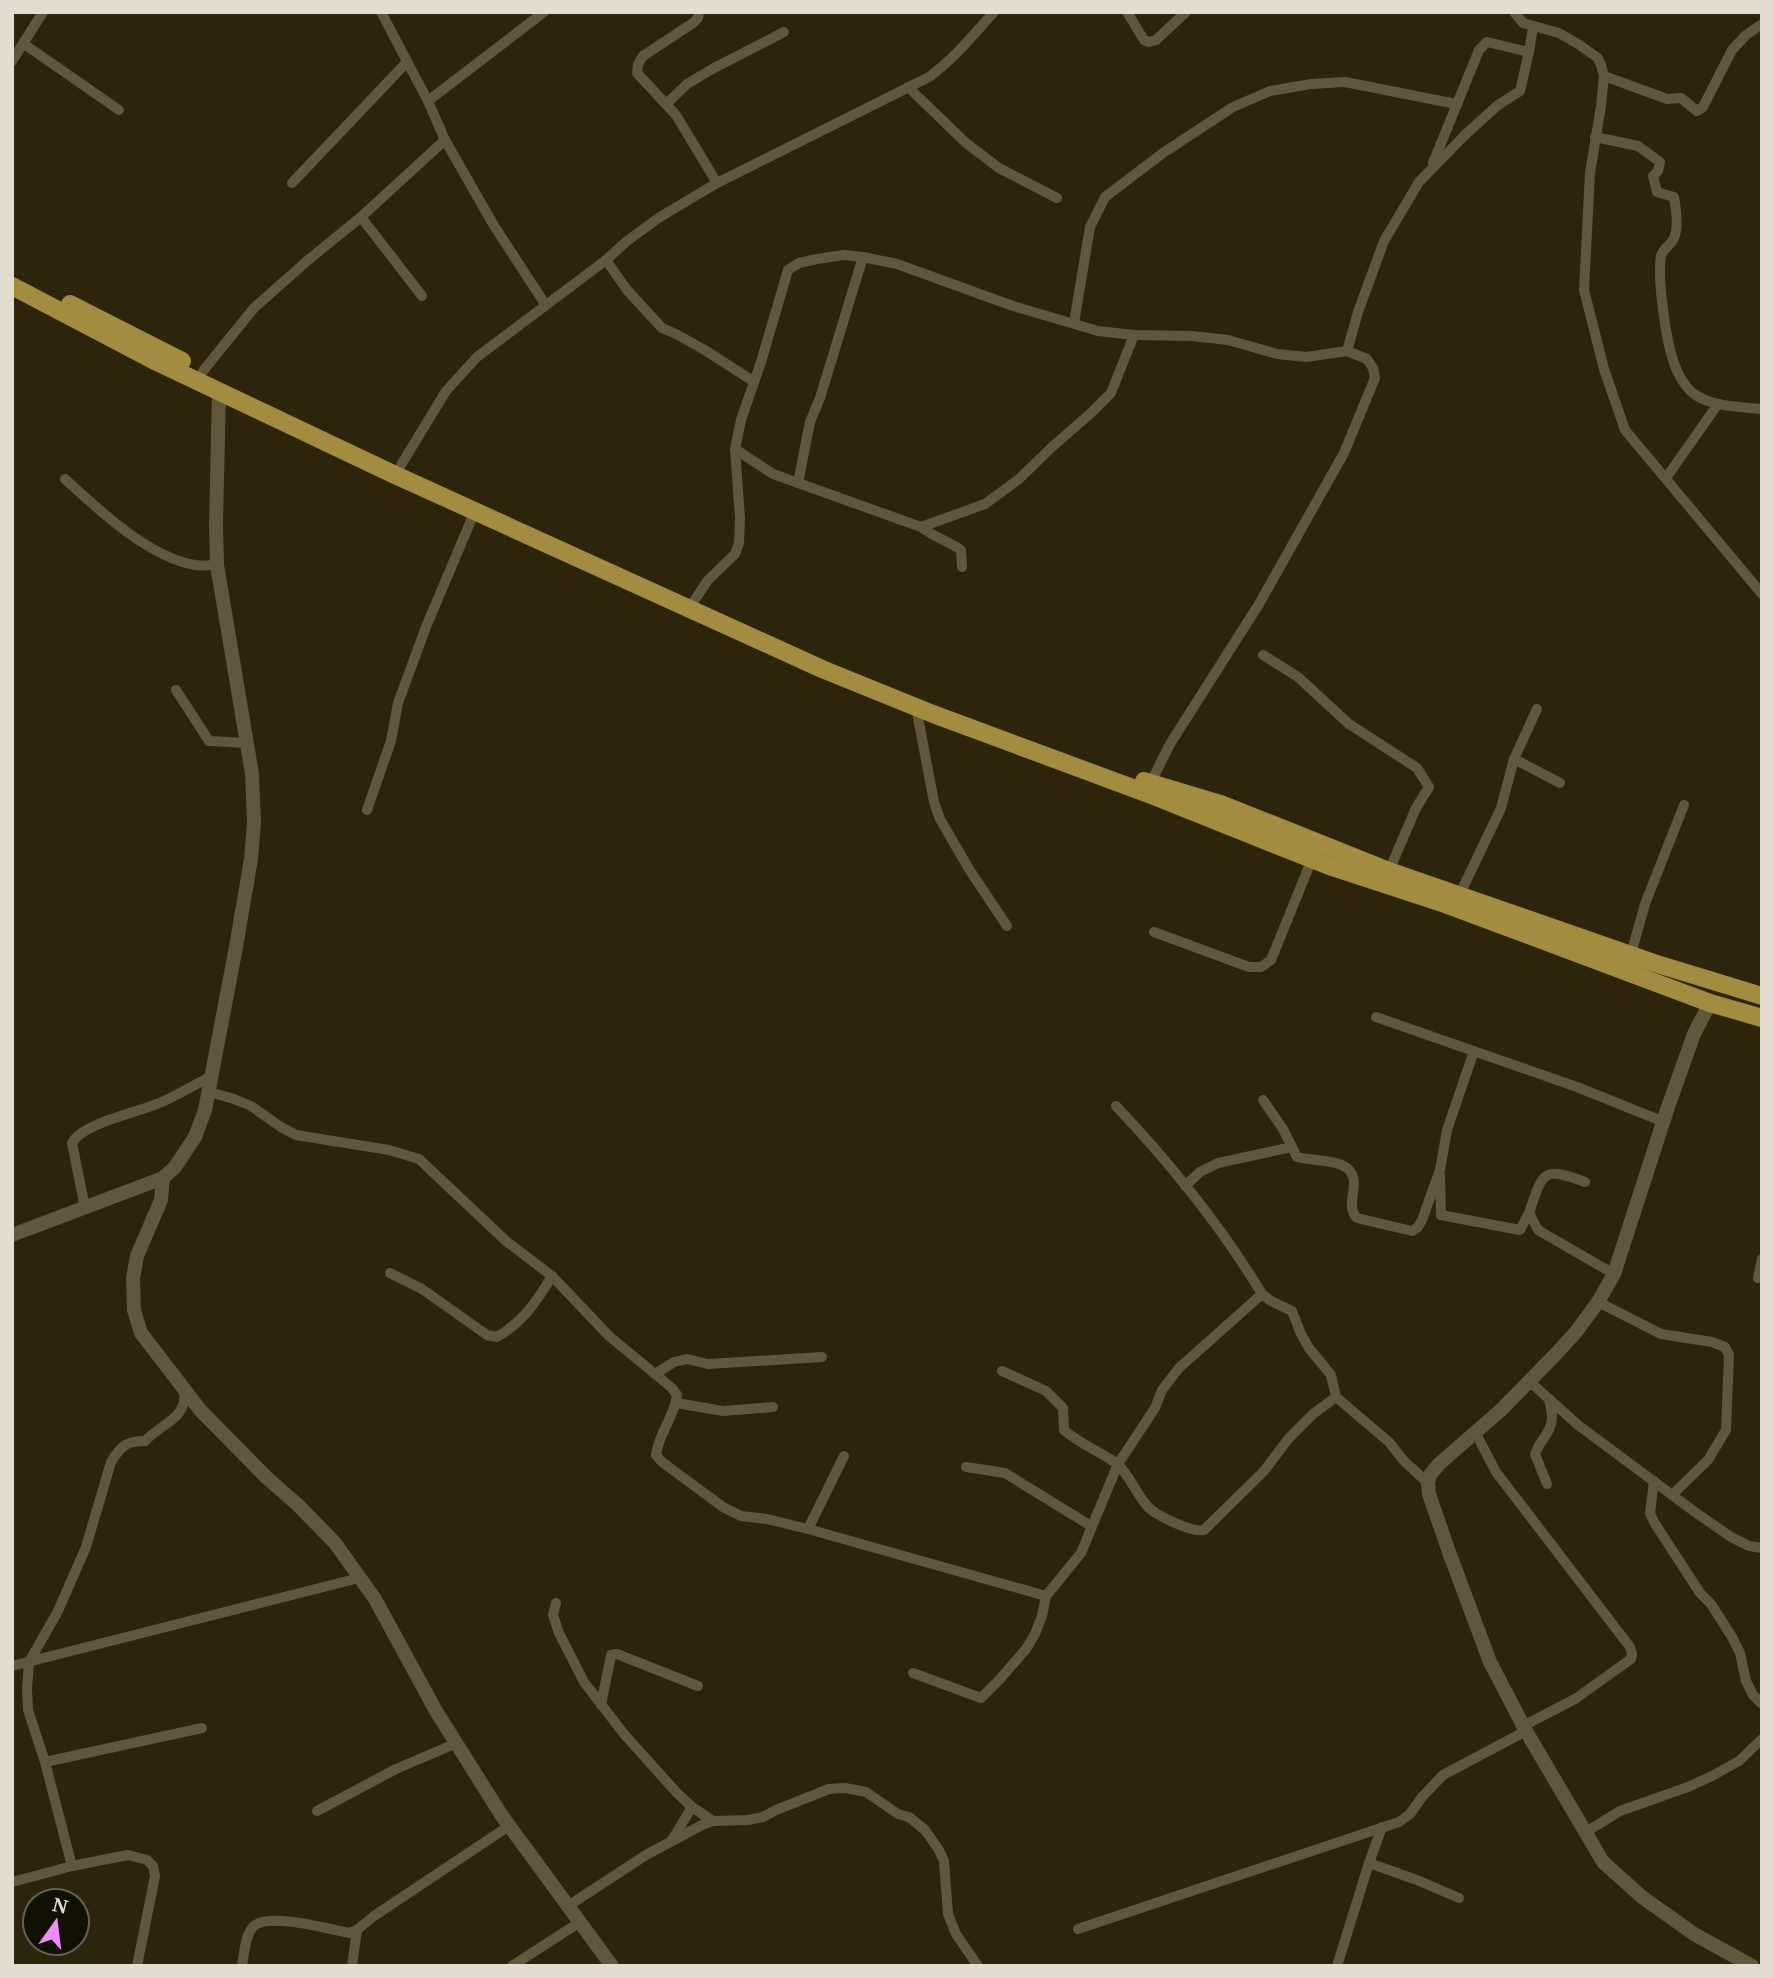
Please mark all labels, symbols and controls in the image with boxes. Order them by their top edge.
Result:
north arrow [21,1887,91,1957]
text: N [50,1891,71,1920]

